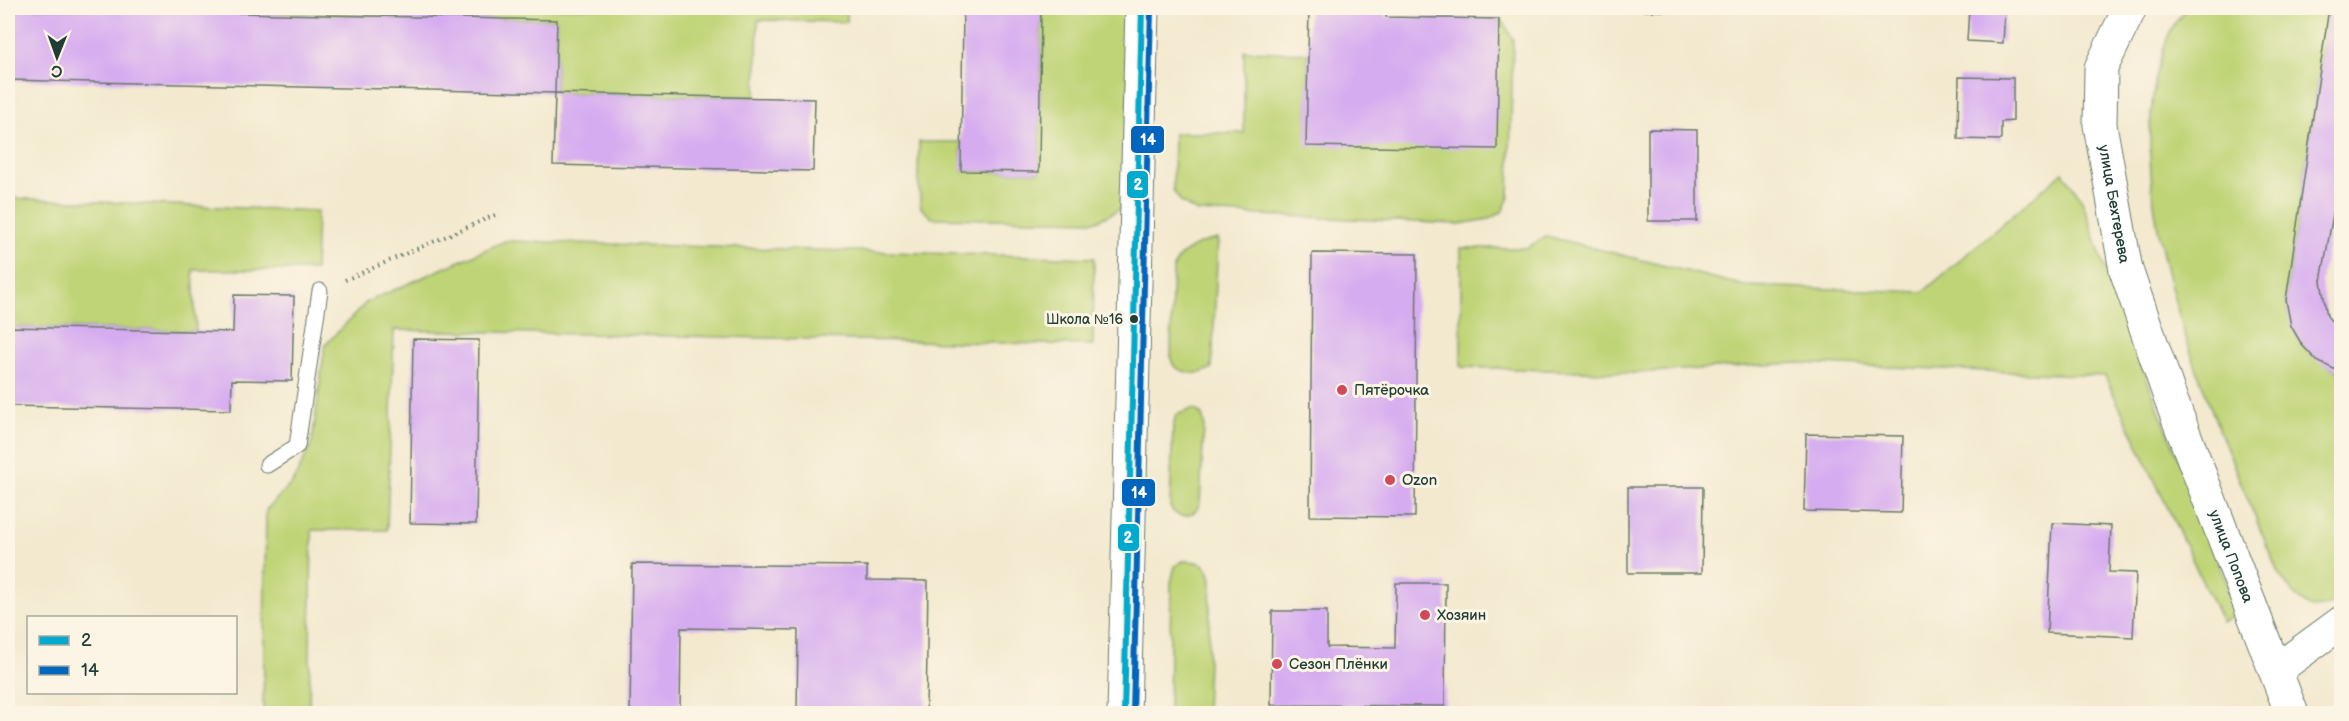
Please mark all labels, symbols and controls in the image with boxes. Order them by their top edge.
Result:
north arrow [27,27,87,87]
text: С [51,61,62,80]
line badge: 14 [1130,125,1165,154]
text: 14 [1140,131,1157,150]
street label: улица Бехтерева [2094,143,2134,265]
line badge: 2 [1126,170,1149,199]
text: 2 [1133,176,1143,195]
place label: Школа №16 [1046,311,1123,328]
marker: Школа №16 [1128,313,1140,325]
place label: Пятёрочка [1354,381,1429,400]
marker: Пятёрочка [1335,383,1349,397]
place label: Ozon [1402,471,1437,490]
marker: Ozon [1383,473,1397,487]
line badge: 14 [1121,478,1156,507]
text: 14 [1131,484,1148,503]
street label: улица Попова [2205,507,2258,606]
line badge: 2 [1117,523,1140,552]
text: 2 [1123,529,1133,548]
place label: Хозяин [1437,606,1486,625]
marker: Хозяин [1418,608,1432,622]
legend [27,616,237,694]
text: 2 [81,630,92,651]
place label: Сезон Плёнки [1289,655,1388,674]
marker: Сезон Плёнки [1270,657,1284,671]
text: 14 [81,660,99,681]

